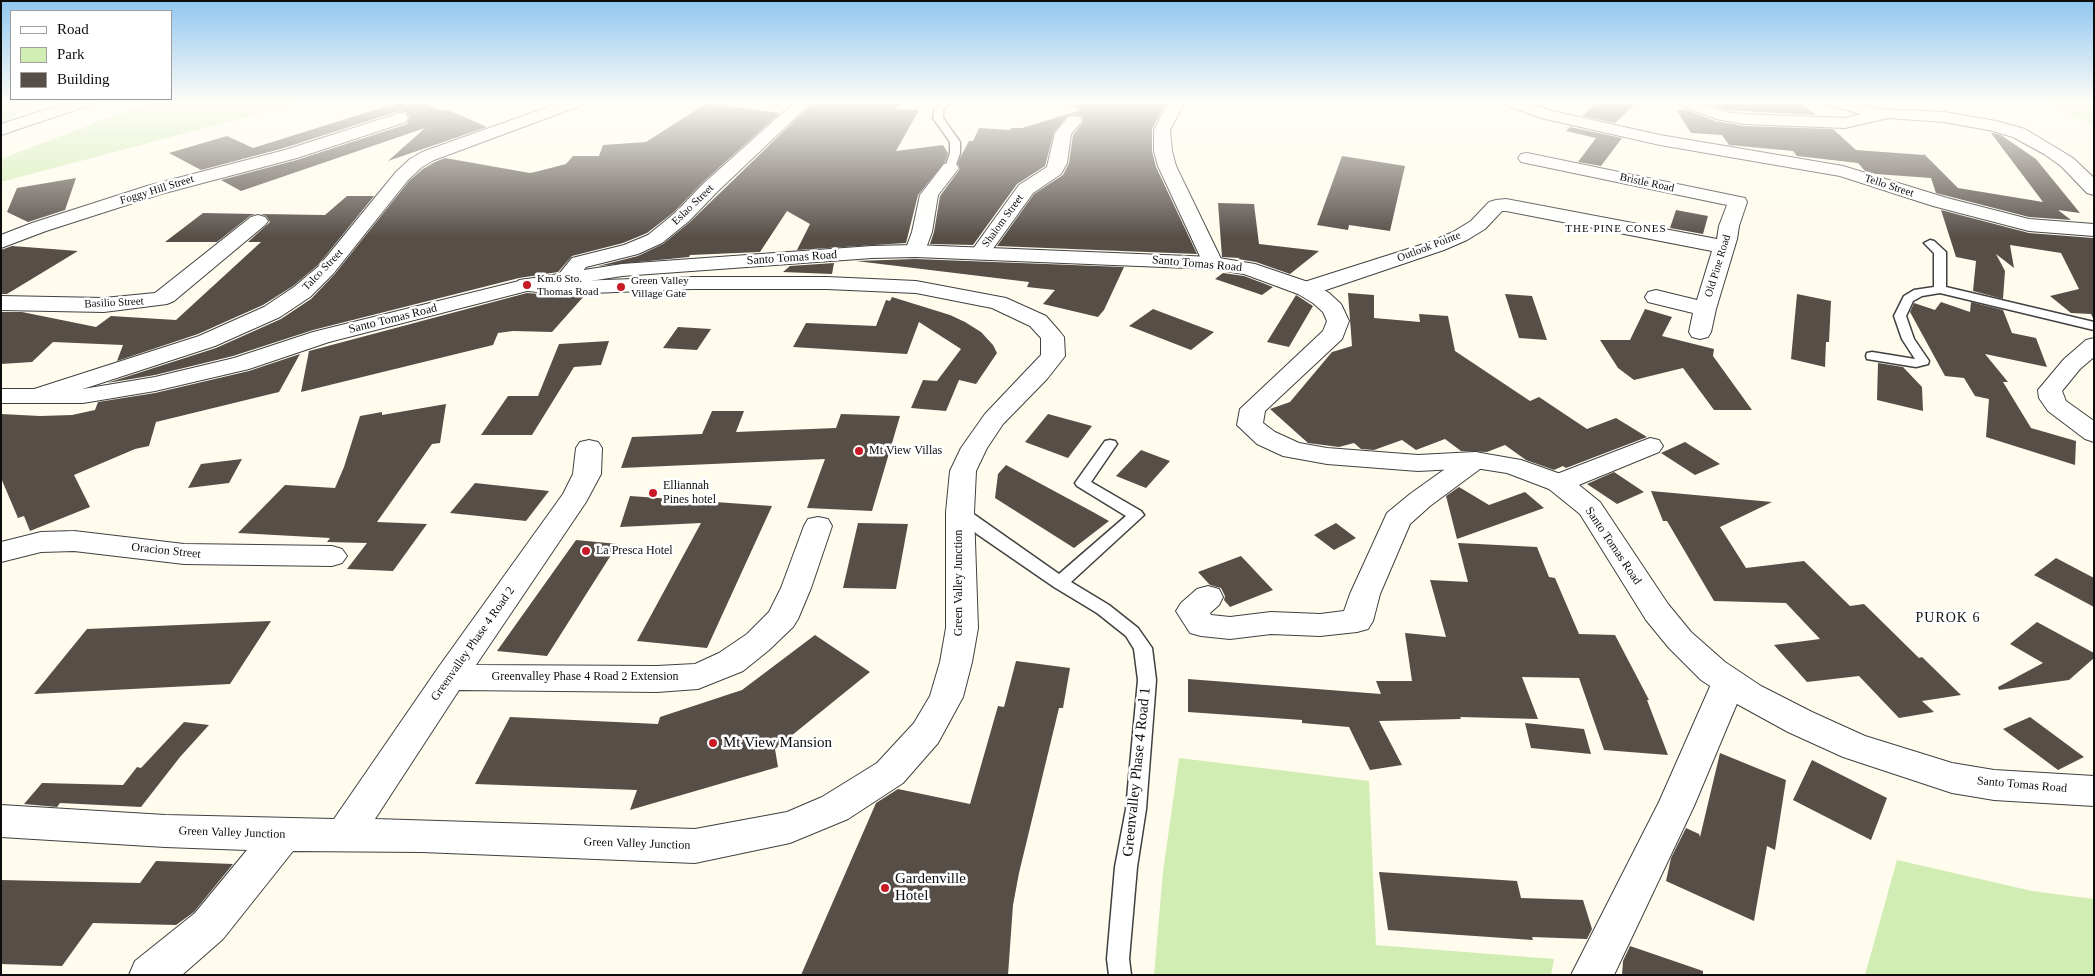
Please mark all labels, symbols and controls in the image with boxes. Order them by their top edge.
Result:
legend [10,10,172,100]
text: Road [57,21,89,37]
text: Park [57,46,85,62]
text: Building [57,71,110,87]
street label: Bristle Road [1619,171,1675,195]
street label: Tello Street [1863,172,1915,200]
street label: Foggy Hill Street [119,173,195,207]
street label: Eslao Street [669,182,717,228]
street label: Shalom Street [979,192,1027,250]
district label: THE PINE CONES [1564,222,1668,236]
street label: Outlook Pointe [1395,229,1463,265]
street label: Old Pine Road [1702,233,1734,299]
street label: Talco Street [300,246,346,294]
street label: Santo Tomas Road [746,248,838,268]
street label: Santo Tomas Road [1151,253,1243,275]
place label: Km.6 Sto. Thomas Road [537,272,598,298]
place label: Green Valley Village Gate [631,274,689,300]
marker: Km.6 Sto. Thomas Road [521,279,533,291]
marker: Green Valley Village Gate [615,281,627,293]
street label: Basilio Street [84,295,144,311]
street label: Santo Tomas Road [347,301,439,337]
place label: Mt View Villas [869,444,942,458]
marker: Mt View Villas [853,445,865,457]
place label: Elliannah Pines hotel [663,479,716,507]
marker: Elliannah Pines hotel [647,487,659,499]
street label: Santo Tomas Road [1582,504,1644,588]
street label: Green Valley Junction [952,530,966,636]
street label: Oracion Street [131,540,201,562]
place label: La Presca Hotel [596,544,673,558]
marker: La Presca Hotel [580,545,592,557]
street label: Greenvalley Phase 4 Road 2 [428,584,518,704]
district label: PUROK 6 [1915,610,1981,626]
street label: Greenvalley Phase 4 Road 2 Extension [492,670,678,684]
street label: Greenvalley Phase 4 Road 1 [1119,687,1155,857]
place label: Mt View Mansion [723,734,832,752]
marker: Mt View Mansion [707,737,719,749]
street label: Santo Tomas Road [1976,774,2068,796]
street label: Green Valley Junction [178,824,286,842]
street label: Green Valley Junction [583,835,691,853]
place label: Gardenville Hotel [895,870,966,905]
marker: Gardenville Hotel [879,882,891,894]

